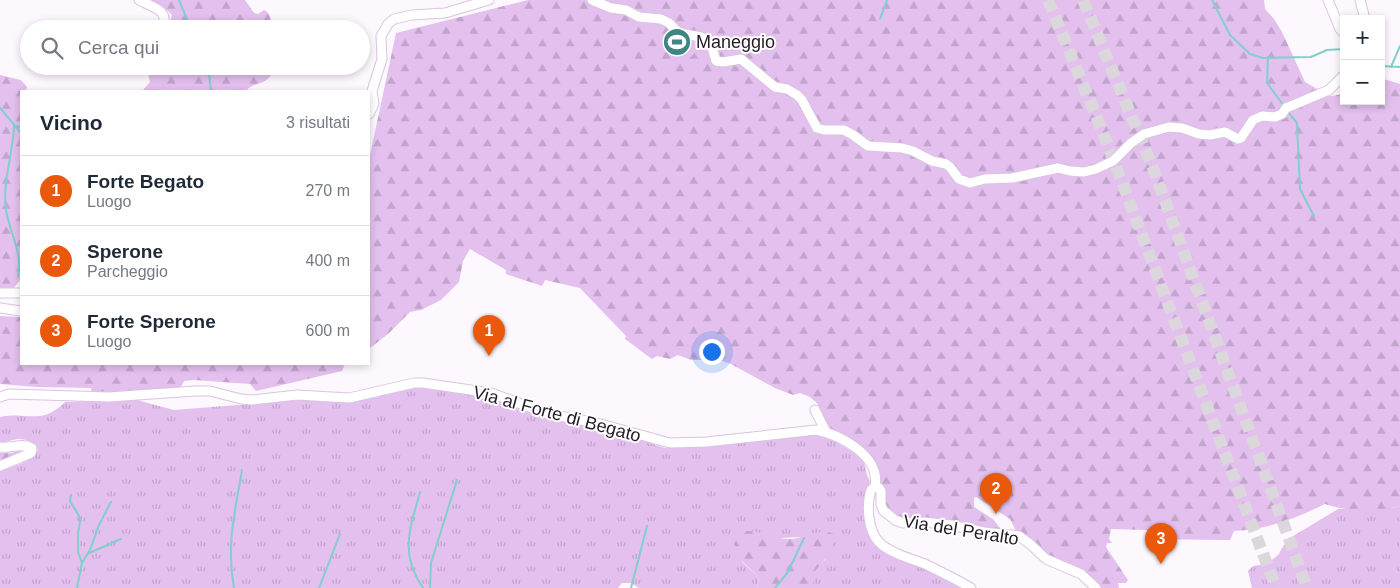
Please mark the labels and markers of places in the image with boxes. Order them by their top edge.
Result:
sports icon: Maneggio [662,27,692,57]
place label: Maneggio [696,32,775,52]
pin: 1 [473,315,505,356]
pin: 2 [980,473,1012,514]
pin: 3 [1145,523,1177,564]

